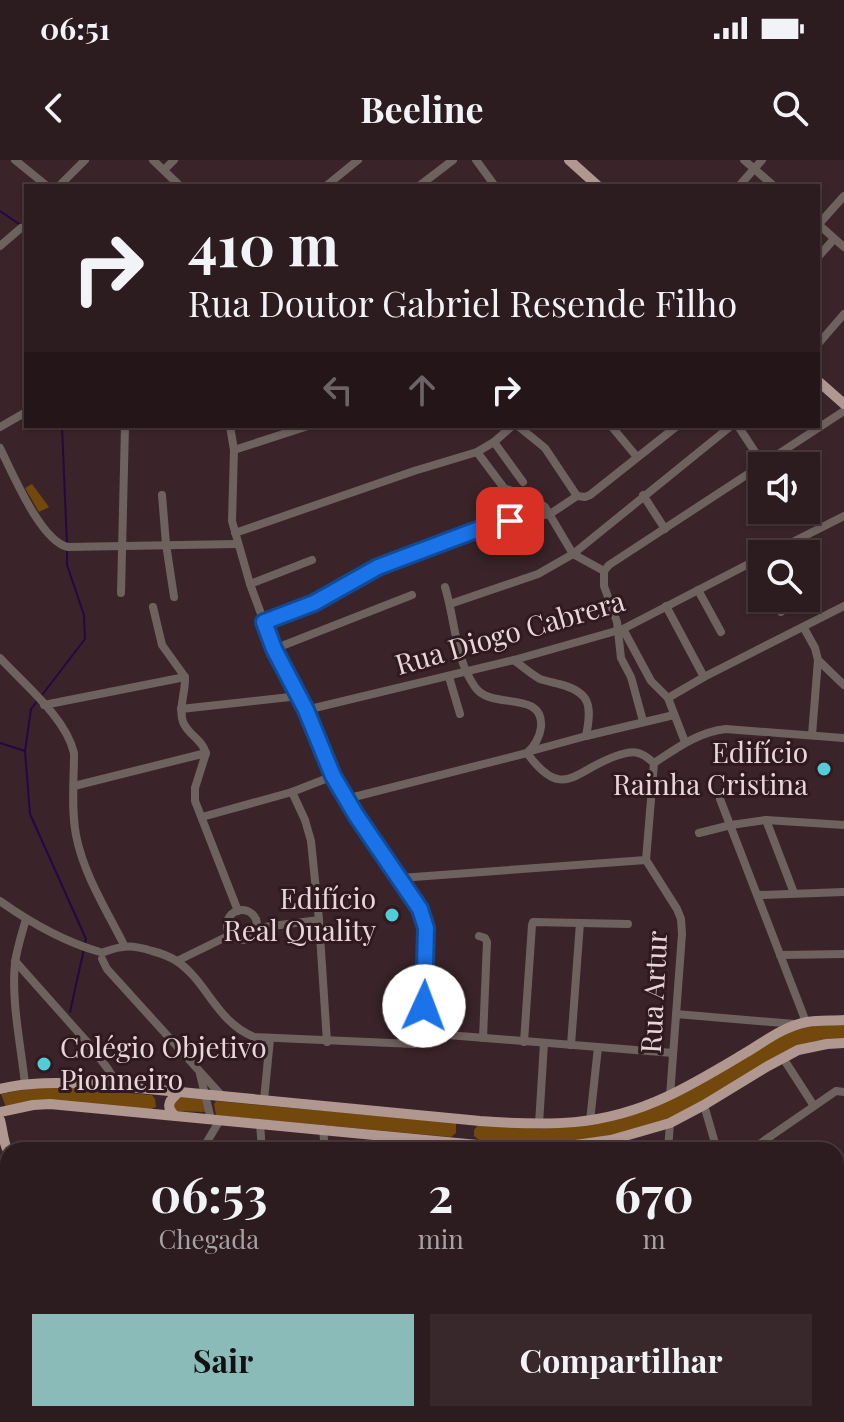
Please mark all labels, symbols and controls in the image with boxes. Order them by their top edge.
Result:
text: 06:51 [40,8,110,48]
text: Beeline [360,84,484,132]
icon: back [32,86,76,130]
icon: search [768,86,812,130]
text: 410 m [188,206,339,281]
icon: right [56,216,160,320]
text: Rua Doutor Gabriel Resende Filho [188,278,737,326]
icon: left [316,368,360,412]
icon: ahead [400,368,444,412]
icon: right [484,368,528,412]
map controls [748,452,820,612]
button: sound [748,452,820,524]
pin [476,487,544,555]
icon: arrive [488,499,532,543]
button: search [748,540,820,612]
street label: Rua Diogo Cabrera [391,581,629,682]
place label: Edifício Rainha Cristina [613,733,808,802]
marker: Edifício Rainha Cristina [815,760,833,778]
place label: Edifício Real Quality [224,879,376,948]
marker: Edifício Real Quality [383,906,401,924]
street label: Rua Artur [631,929,674,1054]
position arrow [382,964,466,1048]
place label: Colégio Objetivo Pionneiro [60,1028,267,1097]
marker: Colégio Objetivo Pionneiro [35,1055,53,1073]
text: 06:53 [150,1161,267,1225]
text: 2 [428,1161,453,1225]
text: 670 [614,1161,694,1225]
text: Chegada [158,1221,259,1256]
text: min [418,1221,464,1256]
text: m [642,1221,665,1256]
button: Sair [32,1314,414,1406]
button: Compartilhar [430,1314,812,1406]

